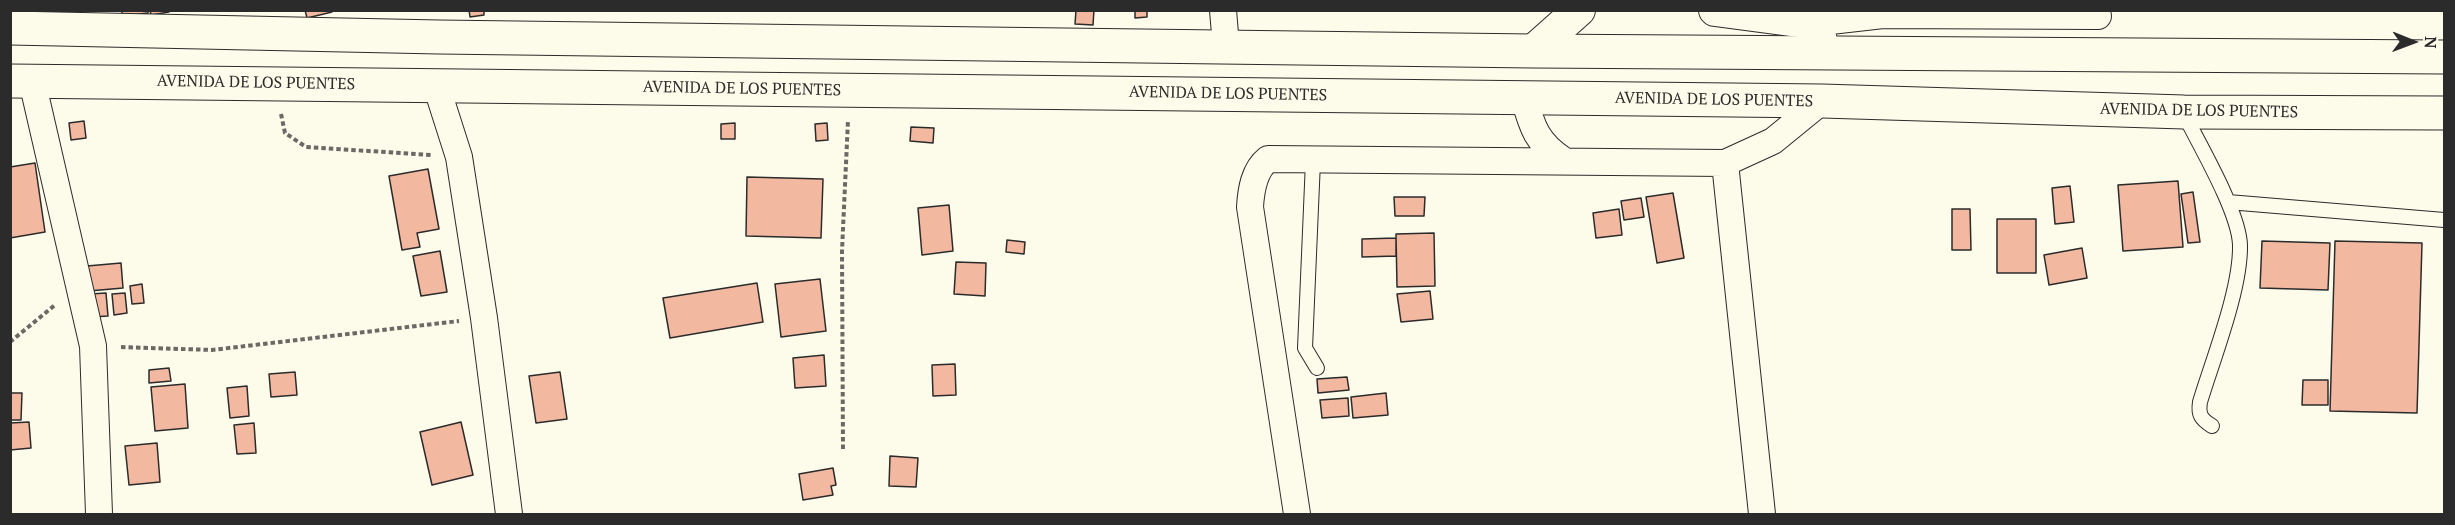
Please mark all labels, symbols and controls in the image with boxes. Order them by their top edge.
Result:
north arrow [2383,12,2443,72]
text: N [2420,36,2442,49]
street label: AVENIDA DE LOS PUENTES [157,72,355,94]
street label: AVENIDA DE LOS PUENTES [643,78,841,100]
street label: AVENIDA DE LOS PUENTES [1129,83,1327,105]
street label: AVENIDA DE LOS PUENTES [1615,89,1813,111]
street label: AVENIDA DE LOS PUENTES [2100,100,2298,122]

